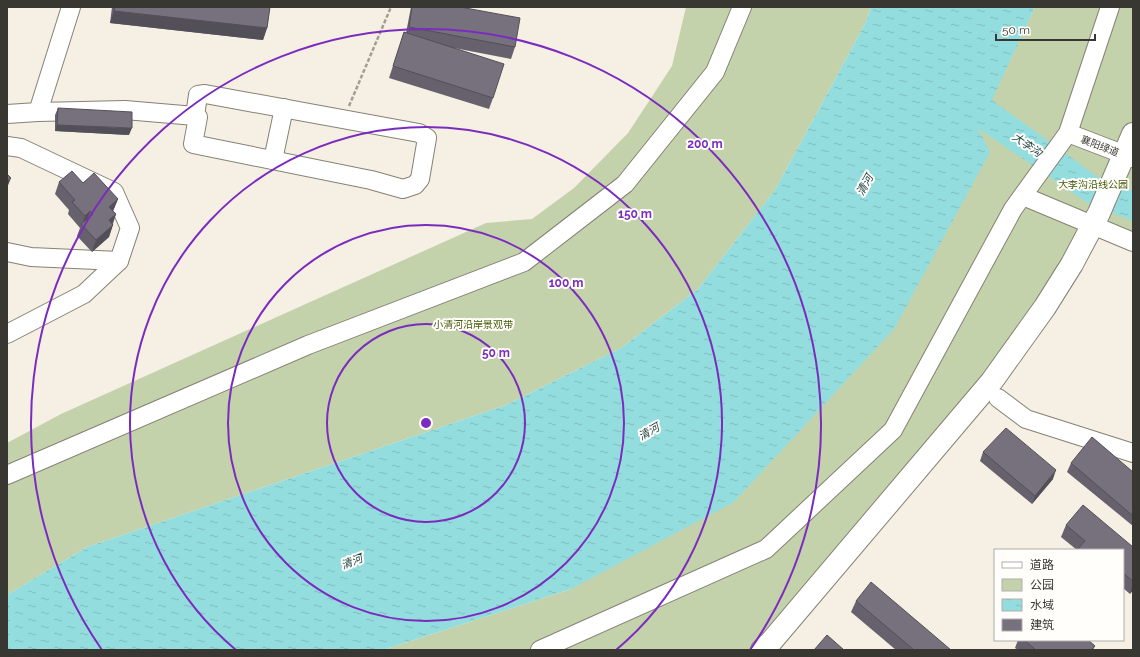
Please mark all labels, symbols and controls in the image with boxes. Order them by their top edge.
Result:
scale bar [996,16,1095,42]
text: 50 m [1002,23,1030,37]
water label: 大李沟 [1010,130,1045,160]
street label: 襄阳绿道 [1079,134,1121,158]
text: 200 m [687,137,723,151]
water label: 清河 [854,170,877,198]
park label: 大李沟沿线公园 [1058,179,1128,190]
text: 150 m [618,207,652,221]
text: 100 m [549,276,583,290]
park label: 小清河沿岸景观带 [433,319,513,330]
text: 50 m [482,346,510,360]
centre of rings [419,416,433,430]
water label: 清河 [636,420,664,443]
legend [994,549,1124,641]
water label: 清河 [339,551,366,572]
text: 道路 [1030,558,1054,572]
text: 公园 [1030,578,1054,592]
text: 水域 [1030,598,1054,612]
text: 建筑 [1030,618,1054,632]

